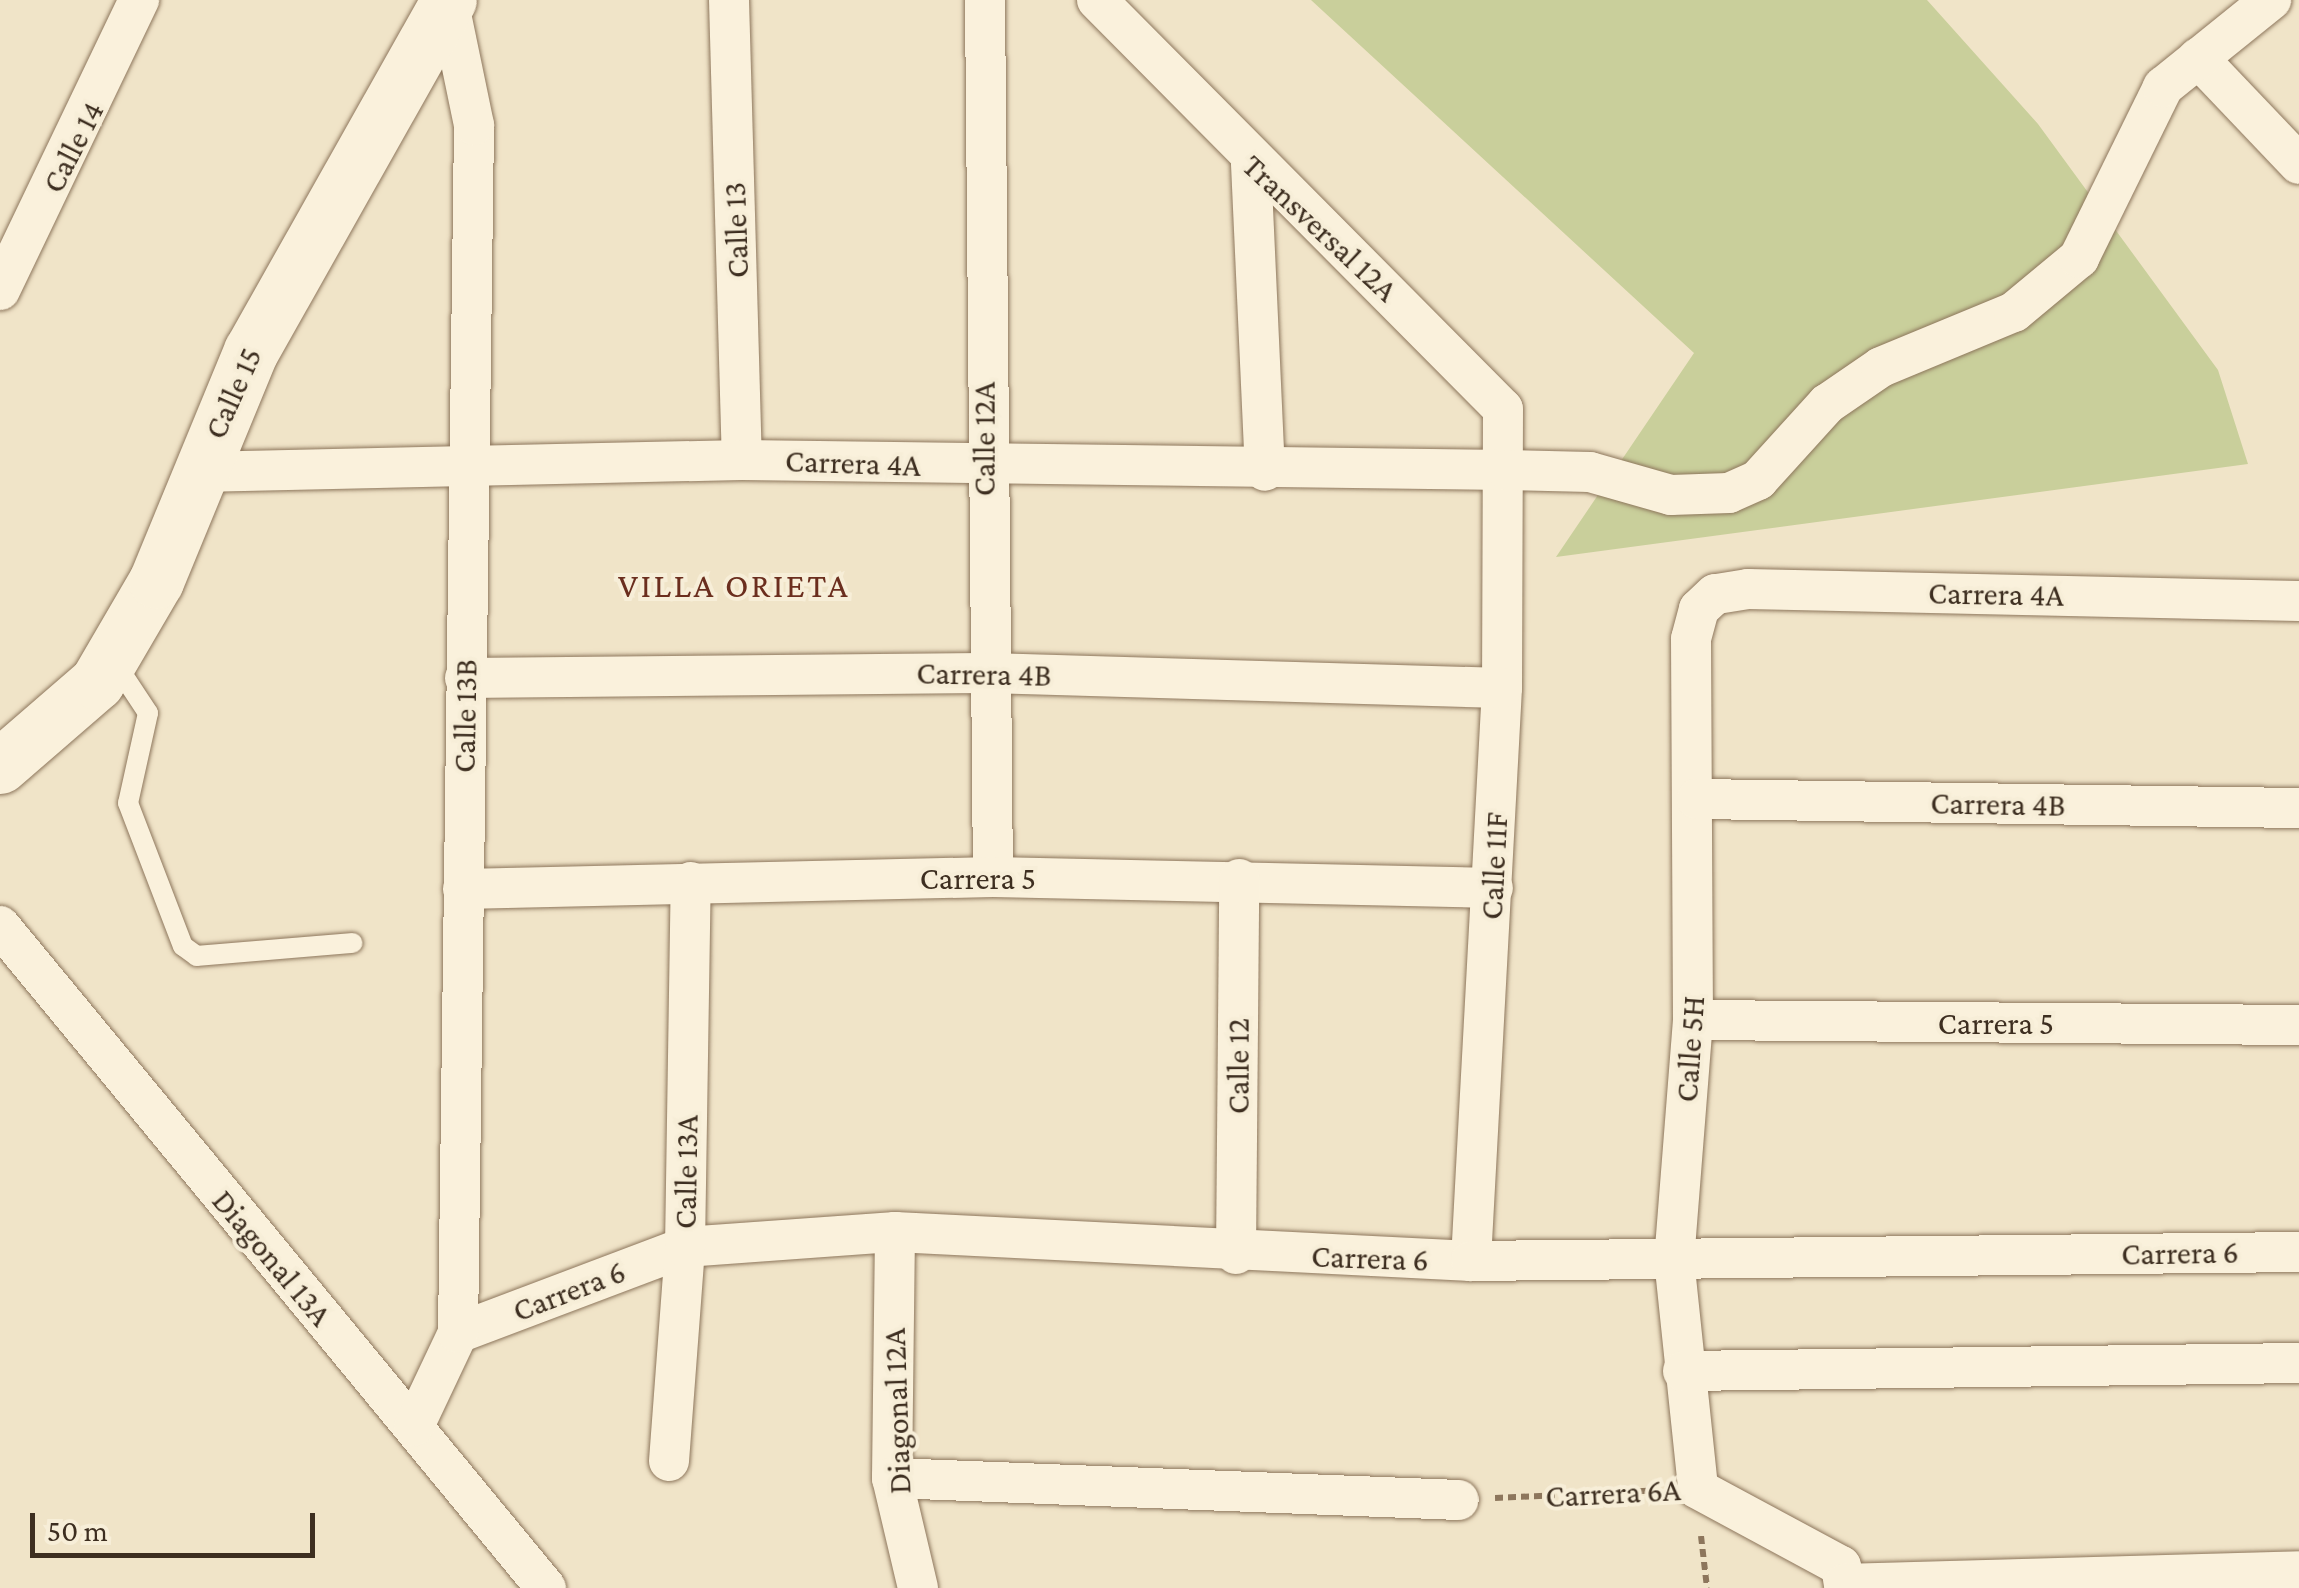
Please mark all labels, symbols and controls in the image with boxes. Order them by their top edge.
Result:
street label: Calle 14 [34,95,112,199]
street label: Transversal 12A [1234,146,1406,310]
street label: Calle 13 [715,181,757,279]
street label: Calle 15 [196,341,270,445]
street label: Calle 12A [965,382,1003,496]
street label: Carrera 4A [784,441,922,485]
district label: VILLA ORIETA [618,565,850,607]
street label: Carrera 4A [1928,574,2064,614]
street label: Carrera 4B [916,654,1052,694]
street label: Calle 13B [445,659,485,773]
street label: Carrera 4B [1930,784,2066,824]
street label: Calle 11F [1472,811,1516,921]
street label: Carrera 5 [920,859,1036,897]
street label: Calle 5H [1667,995,1713,1103]
street label: Carrera 5 [1938,1004,2054,1042]
street label: Calle 12 [1219,1018,1257,1114]
street label: Calle 13A [666,1115,706,1229]
street label: Diagonal 13A [204,1182,340,1334]
street label: Carrera 6 [2121,1233,2239,1273]
street label: Carrera 6 [1311,1237,1429,1279]
street label: Carrera 6 [507,1252,631,1330]
street label: Diagonal 12A [875,1327,919,1495]
street label: Carrera 6A [1544,1470,1682,1516]
scale bar [35,1493,320,1555]
text: 50 m [47,1514,108,1547]

